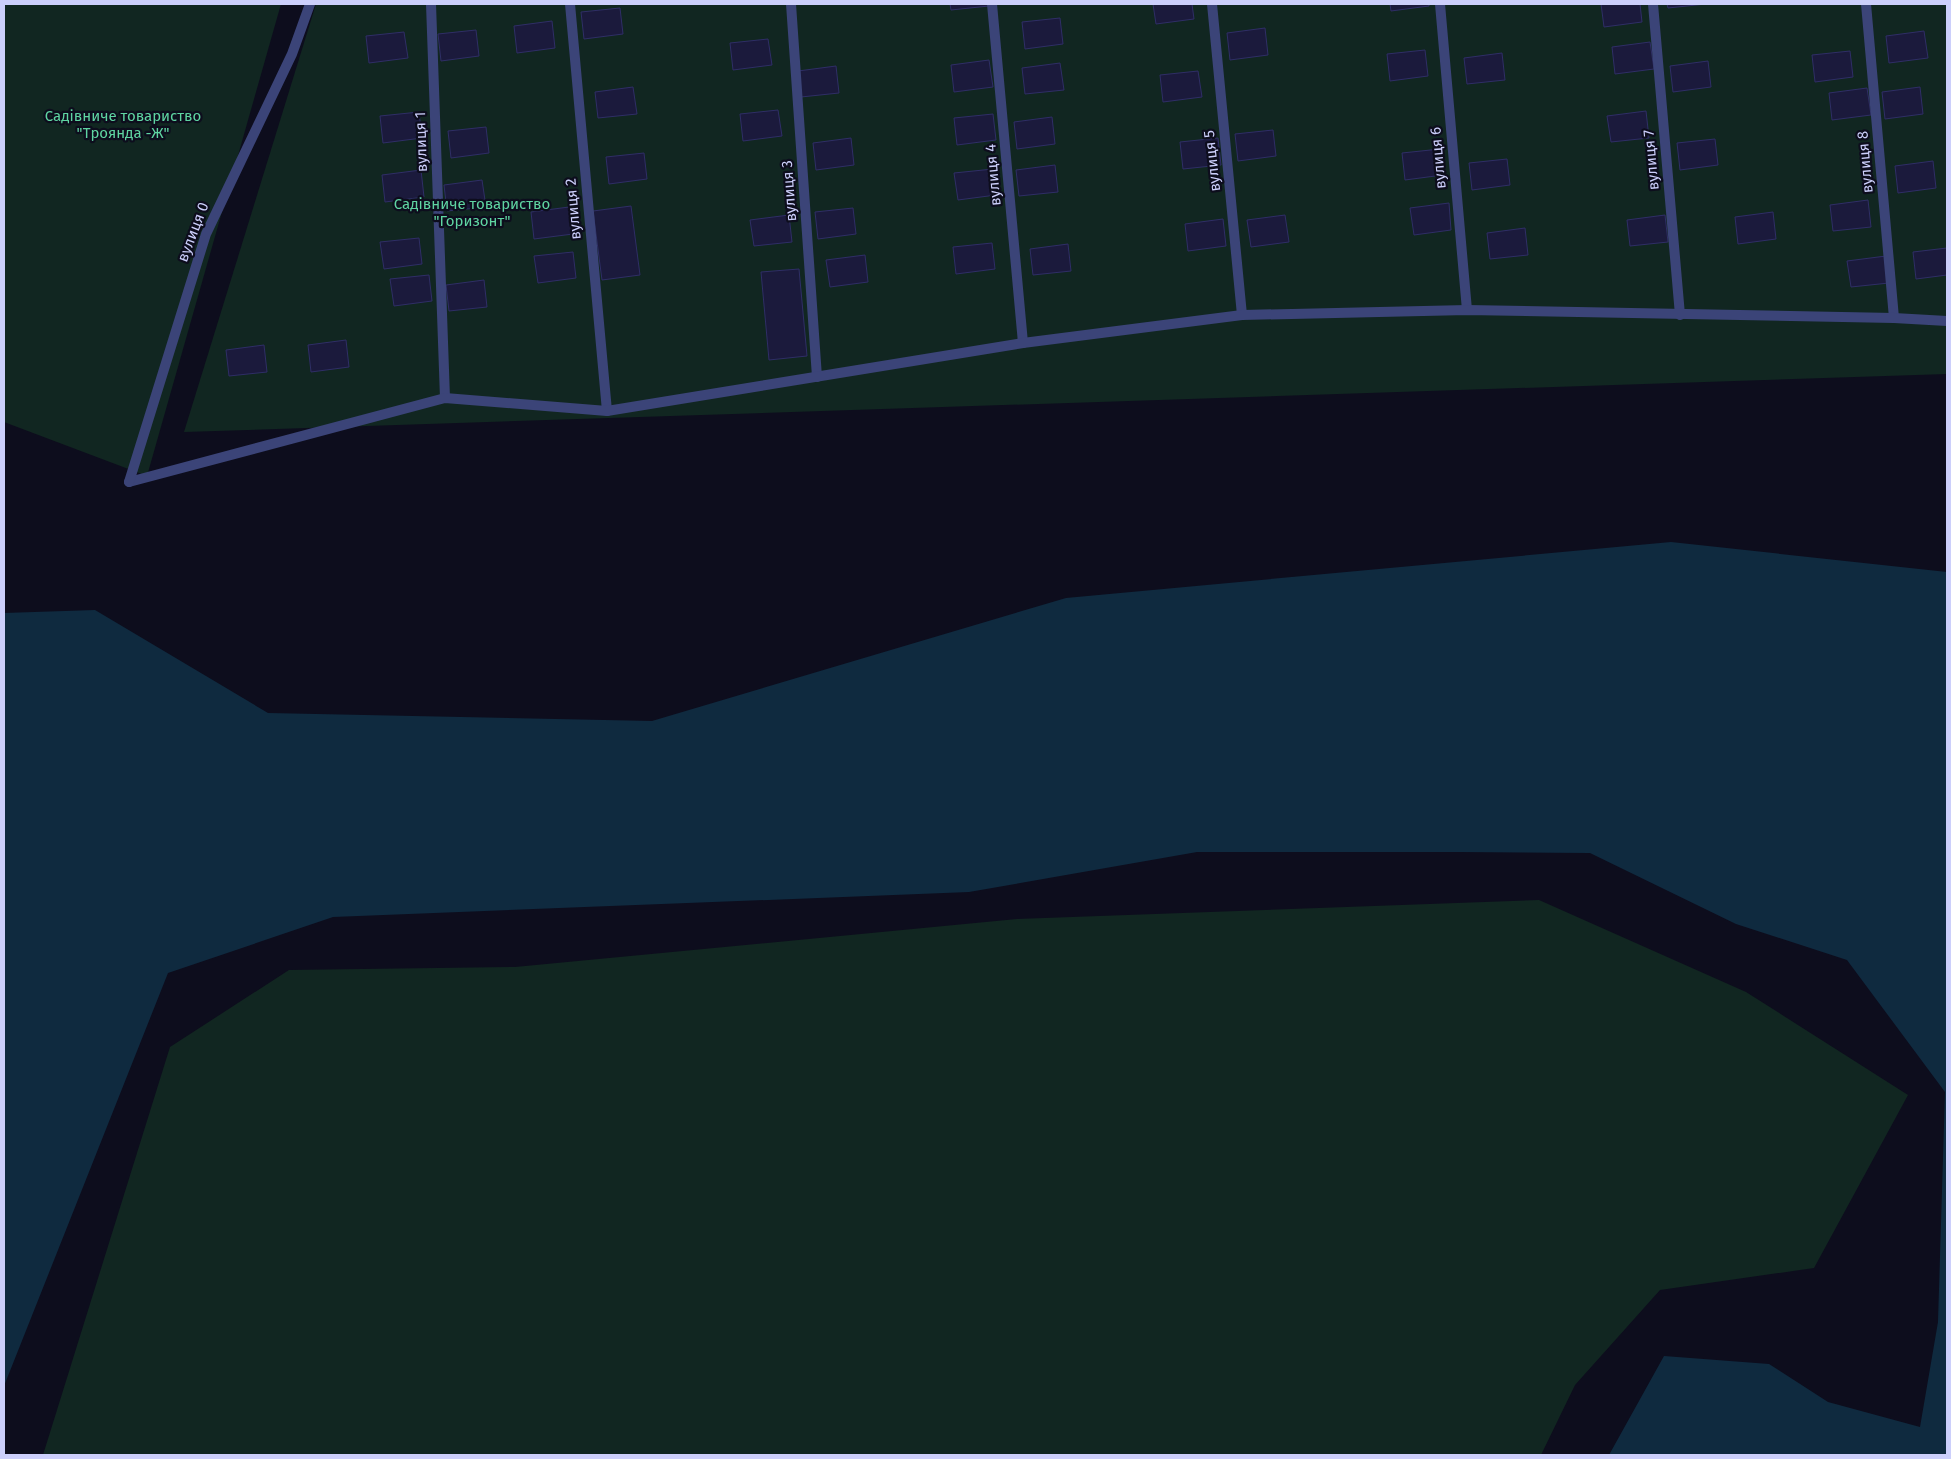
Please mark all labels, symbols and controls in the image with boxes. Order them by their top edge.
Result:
park label: Садівниче товариство "Троянда -Ж" [45,107,201,142]
street label: вулиця 1 [411,111,431,173]
street label: вулиця 6 [1426,126,1450,190]
street label: вулиця 5 [1200,129,1224,193]
street label: вулиця 7 [1639,129,1663,191]
street label: вулиця 8 [1853,130,1877,194]
street label: вулиця 4 [981,143,1005,207]
street label: вулиця 3 [778,160,800,222]
street label: вулиця 2 [561,178,585,240]
park label: Садівниче товариство "Горизонт" [394,195,550,230]
street label: вулиця 0 [173,200,213,264]

